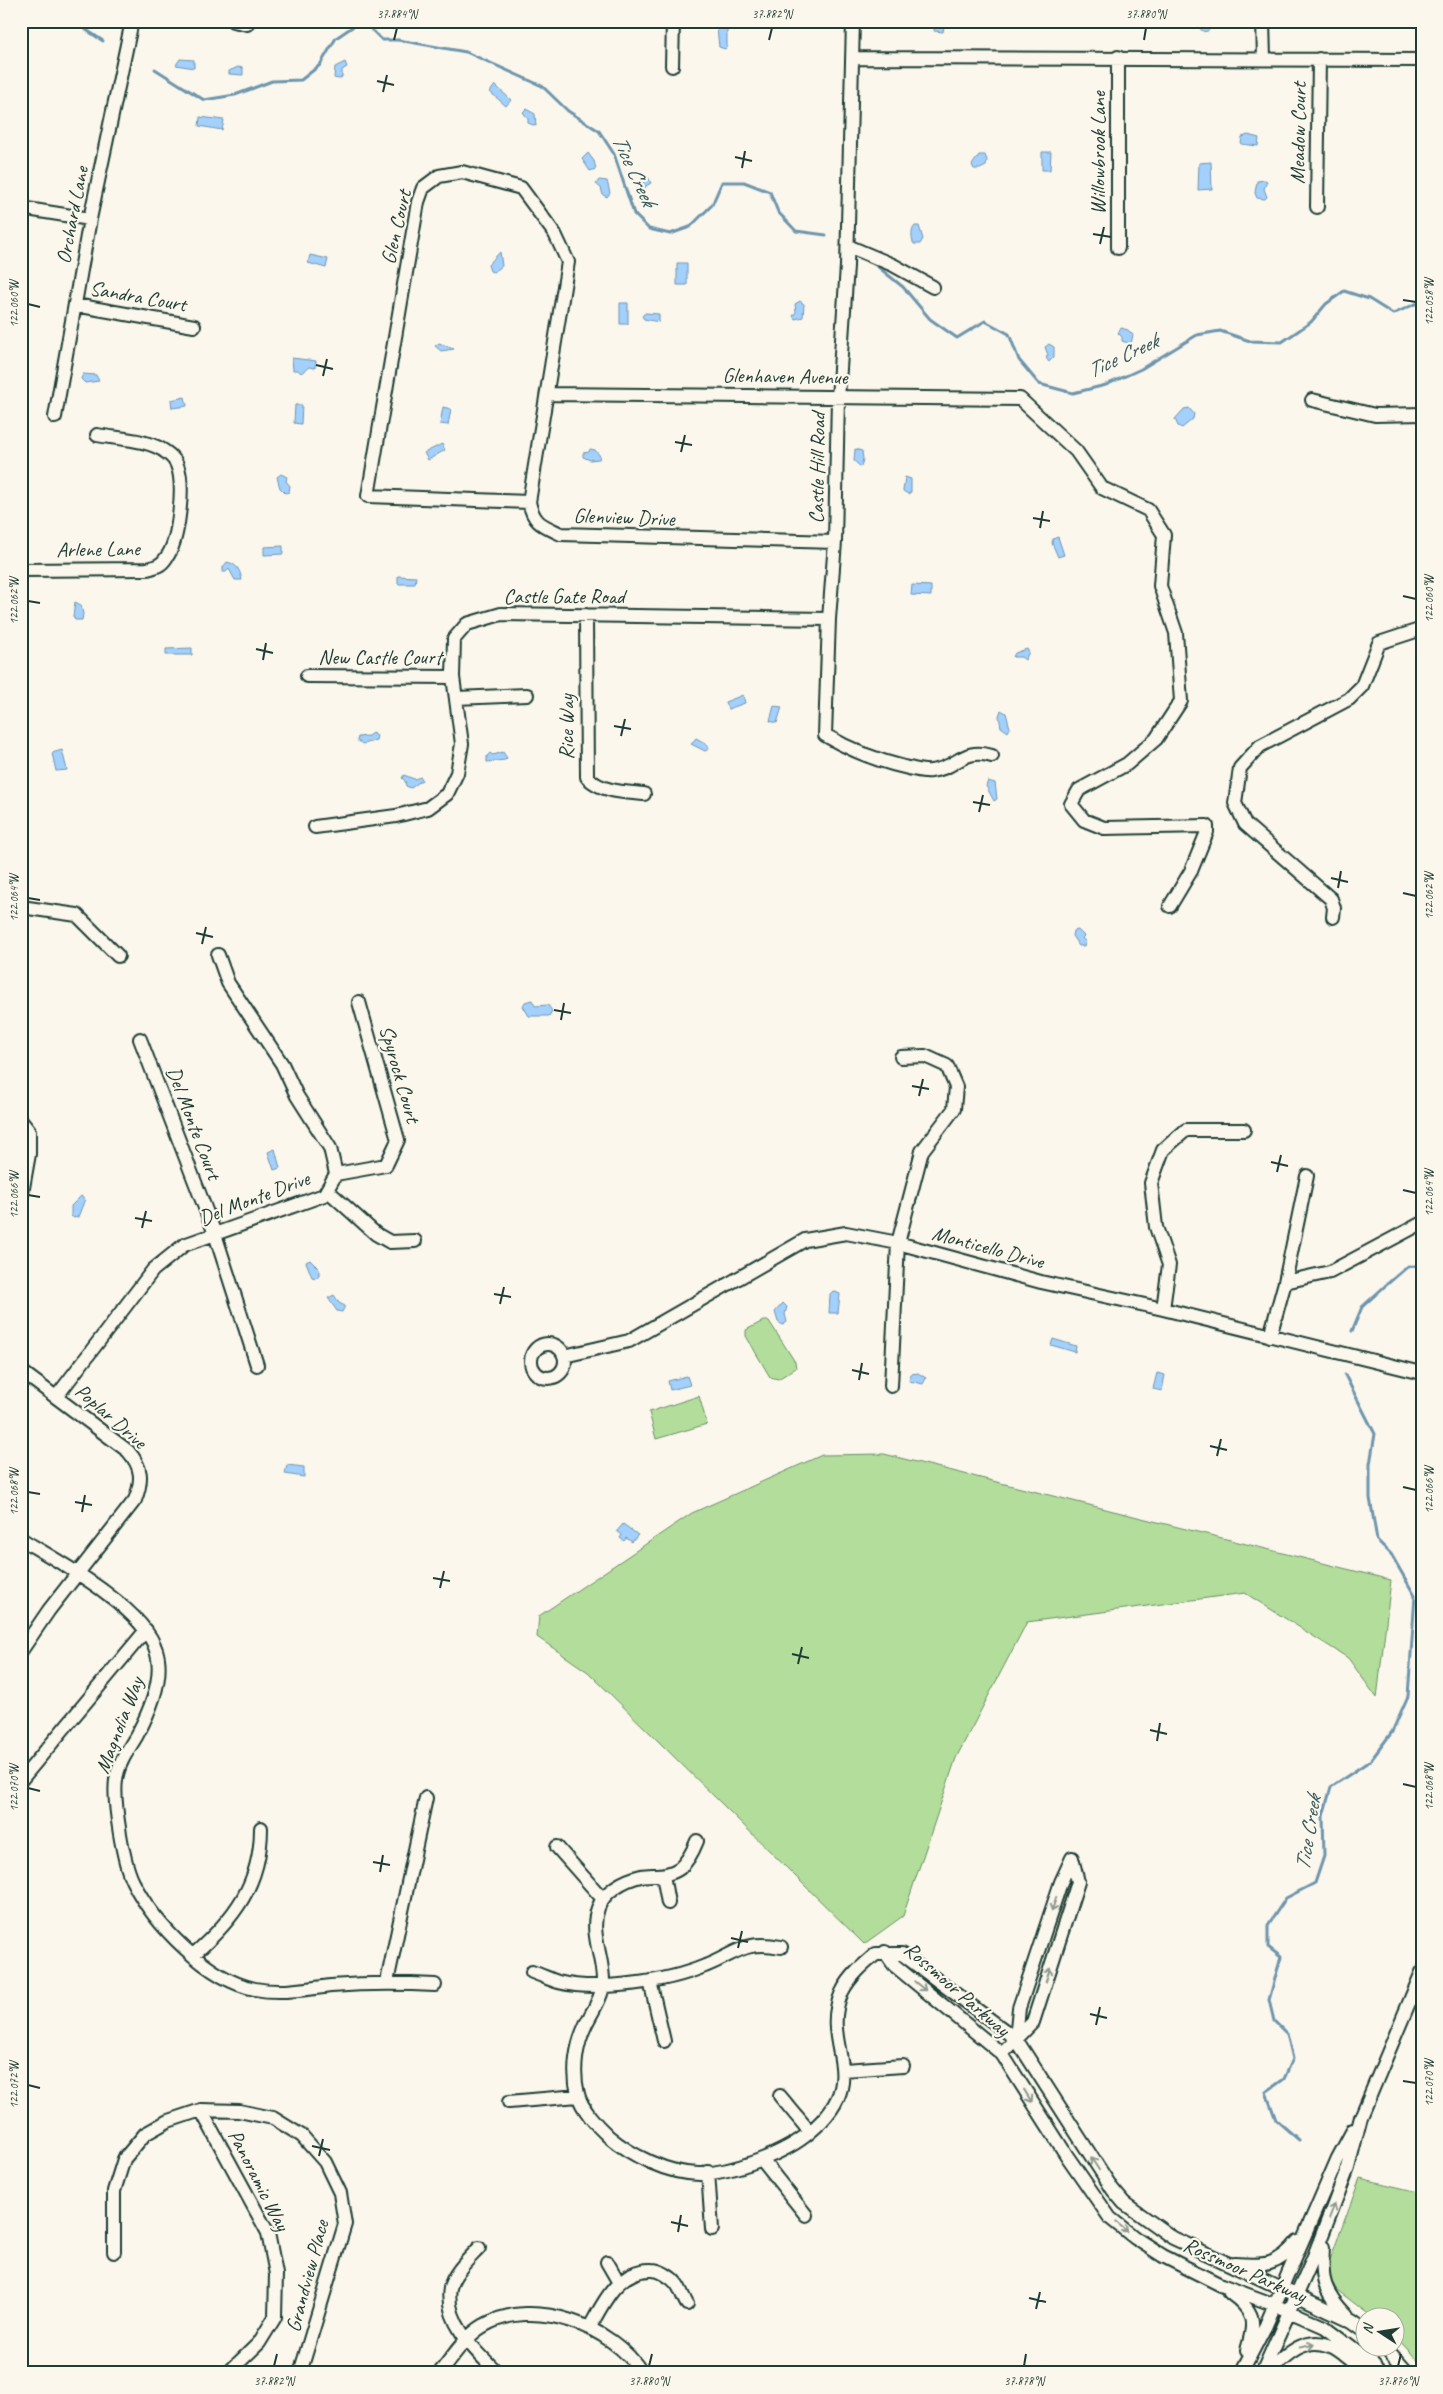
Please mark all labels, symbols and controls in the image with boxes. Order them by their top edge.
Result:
text: 37.884°N [377,6,419,22]
text: 37.882°N [752,6,794,22]
text: 37.880°N [1126,6,1168,22]
street label: Meadow Court [1284,80,1312,184]
street label: Willowbrook Lane [1085,90,1111,214]
water label: Tice Creek [605,130,664,214]
street label: Orchard Lane [50,163,94,266]
street label: Glen Court [375,185,418,267]
street label: Sandra Court [88,275,190,318]
text: 122.058°W [1421,276,1437,325]
text: 122.060°W [6,278,22,327]
water label: Tice Creek [1082,326,1166,385]
street label: Glenhaven Avenue [722,362,849,390]
street label: Castle Hill Road [803,409,831,524]
street label: Glenview Drive [573,502,676,532]
street label: Arlene Lane [56,535,142,563]
text: 122.060°W [1421,573,1437,622]
text: 122.062°W [6,575,22,624]
street label: Castle Gate Road [503,583,628,609]
street label: New Castle Court [318,644,445,670]
street label: Rice Way [553,692,579,760]
text: 122.062°W [1421,870,1437,919]
text: 122.064°W [6,872,22,921]
street label: Spyrock Court [374,1022,427,1128]
street label: Del Monte Court [161,1063,228,1185]
street label: Del Monte Drive [195,1165,314,1231]
text: 122.064°W [1421,1167,1437,1216]
text: 122.066°W [6,1169,22,1218]
street label: Monticello Drive [929,1220,1048,1275]
street label: Poplar Drive [70,1378,154,1456]
text: 122.066°W [1421,1464,1437,1513]
text: 122.068°W [6,1466,22,1515]
street label: Magnolia Way [89,1671,150,1777]
text: 122.068°W [1421,1761,1437,1810]
text: 122.070°W [6,1762,22,1811]
water label: Tice Creek [1288,1790,1328,1873]
one-way arrow [1049,1895,1059,1911]
street label: Rossmoor Parkway [899,1936,1017,2043]
one-way arrow [1044,1968,1054,1984]
one-way arrow [913,1981,926,1992]
text: 122.070°W [1421,2057,1437,2106]
text: 122.072°W [6,2059,22,2108]
one-way arrow [1023,2088,1033,2102]
street label: Panoramic Way [222,2125,296,2237]
one-way arrow [1090,2157,1100,2171]
one-way arrow [1328,2203,1337,2219]
street label: Grandview Place [280,2216,335,2335]
one-way arrow [1115,2222,1128,2233]
street label: Rossmoor Parkway [1180,2231,1312,2309]
north arrow [1356,2306,1406,2356]
text: N [1359,2321,1377,2335]
one-way arrow [1298,2340,1314,2350]
text: 37.882°N [254,2373,296,2389]
text: 37.880°N [629,2373,671,2389]
text: 37.878°N [1004,2373,1046,2389]
text: 37.876°N [1378,2373,1420,2389]

